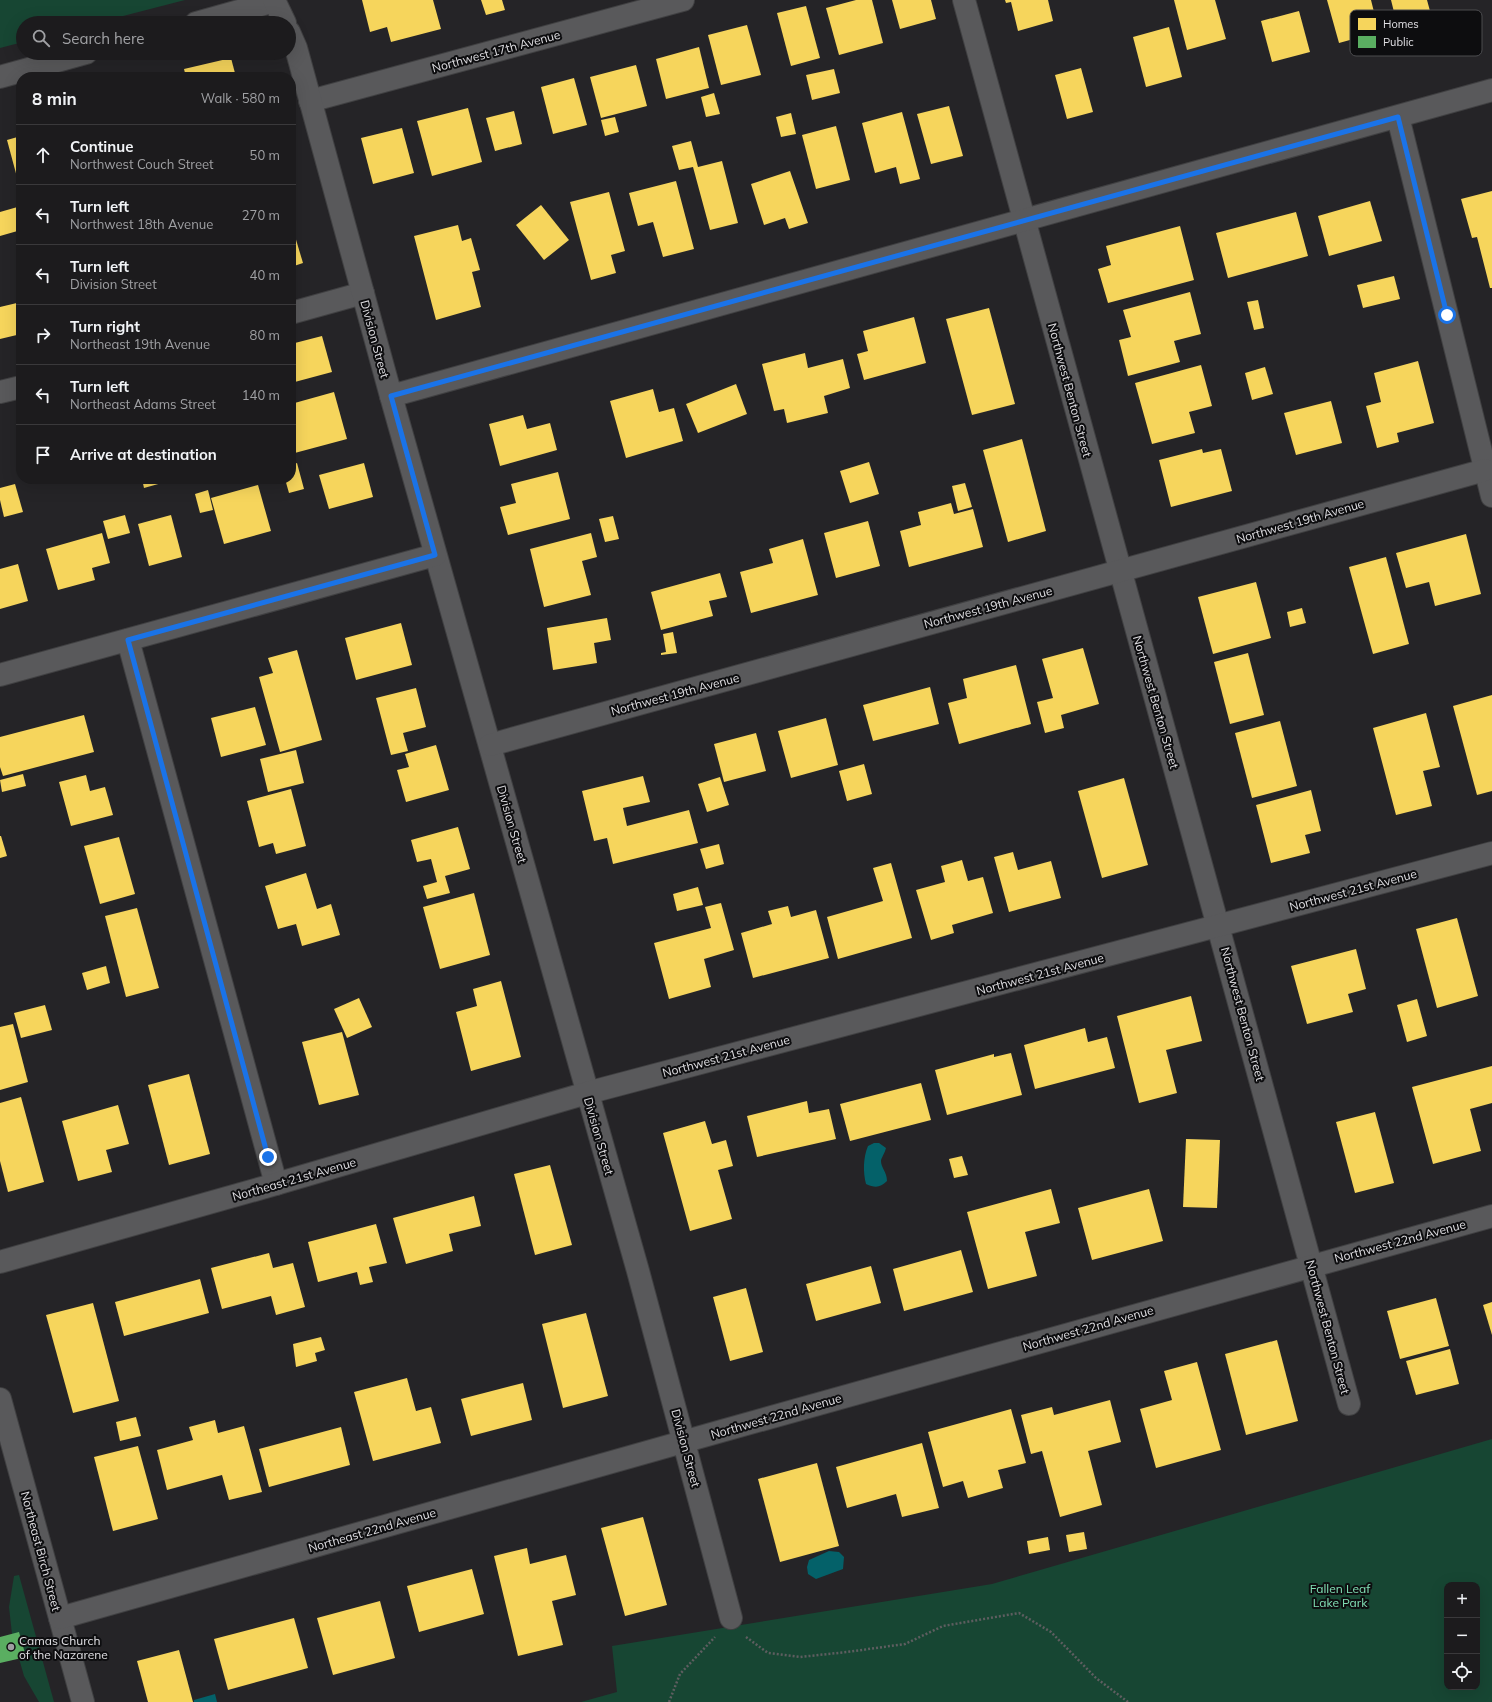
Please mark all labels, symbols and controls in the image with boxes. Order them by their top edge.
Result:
legend [1350,10,1482,56]
search box [16,16,296,60]
text: Homes [1383,17,1419,31]
icon: search [30,27,52,49]
street label: Northwest 17th Avenue [430,27,562,75]
text: Search here [62,29,144,48]
text: Public [1383,35,1414,49]
text: 8 min [32,88,77,109]
text: Walk · 580 m [201,90,280,106]
text: Continue [70,137,133,156]
icon: ahead [32,144,54,166]
text: 50 m [250,147,280,163]
text: Northwest Couch Street [70,156,214,172]
text: Turn left [70,197,129,216]
icon: left [32,204,54,226]
text: 270 m [242,207,280,223]
text: Northwest 18th Avenue [70,216,213,232]
text: Turn left [70,257,129,276]
icon: left [32,264,54,286]
text: 40 m [250,267,280,283]
text: Division Street [70,276,157,292]
street label: Division Street [357,298,393,380]
route start [1438,306,1456,324]
text: Turn right [70,317,140,336]
street label: Northwest Benton Street [1045,321,1095,459]
icon: right [32,324,54,346]
text: 80 m [250,327,280,343]
text: Northeast 19th Avenue [70,336,210,352]
text: Turn left [70,377,129,396]
icon: left [32,384,54,406]
text: 140 m [242,387,280,403]
text: Northeast Adams Street [70,396,216,412]
icon: arrive [32,444,54,466]
text: Arrive at destination [70,445,217,464]
street label: Northwest 19th Avenue [1234,496,1366,546]
street label: Northwest 19th Avenue [922,583,1054,631]
street label: Northwest Benton Street [1130,634,1182,770]
street label: Northwest 19th Avenue [609,670,741,718]
street label: Division Street [494,783,530,865]
street label: Northwest 21st Avenue [1288,866,1418,914]
street label: Northwest Benton Street [1218,945,1268,1083]
street label: Northwest 21st Avenue [975,950,1105,998]
street label: Northwest 21st Avenue [661,1032,791,1080]
street label: Division Street [581,1095,617,1177]
route end [259,1148,277,1166]
street label: Northeast 21st Avenue [230,1154,358,1204]
street label: Northwest 22nd Avenue [1333,1216,1467,1266]
street label: Northwest Benton Street [1303,1258,1353,1396]
street label: Northwest 22nd Avenue [1021,1302,1155,1354]
street label: Northwest 22nd Avenue [709,1390,843,1442]
street label: Division Street [668,1407,704,1489]
street label: Northeast Birch Street [18,1490,64,1612]
street label: Northeast 22nd Avenue [306,1505,438,1555]
park label: Fallen Leaf Lake Park [1310,1581,1371,1610]
map controls [1444,1582,1480,1690]
button: + [1444,1582,1480,1618]
button: − [1444,1618,1480,1654]
place label: Camas Church of the Nazarene [19,1633,108,1662]
marker: Camas Church of the Nazarene [6,1642,16,1652]
button: locate [1444,1654,1480,1690]

